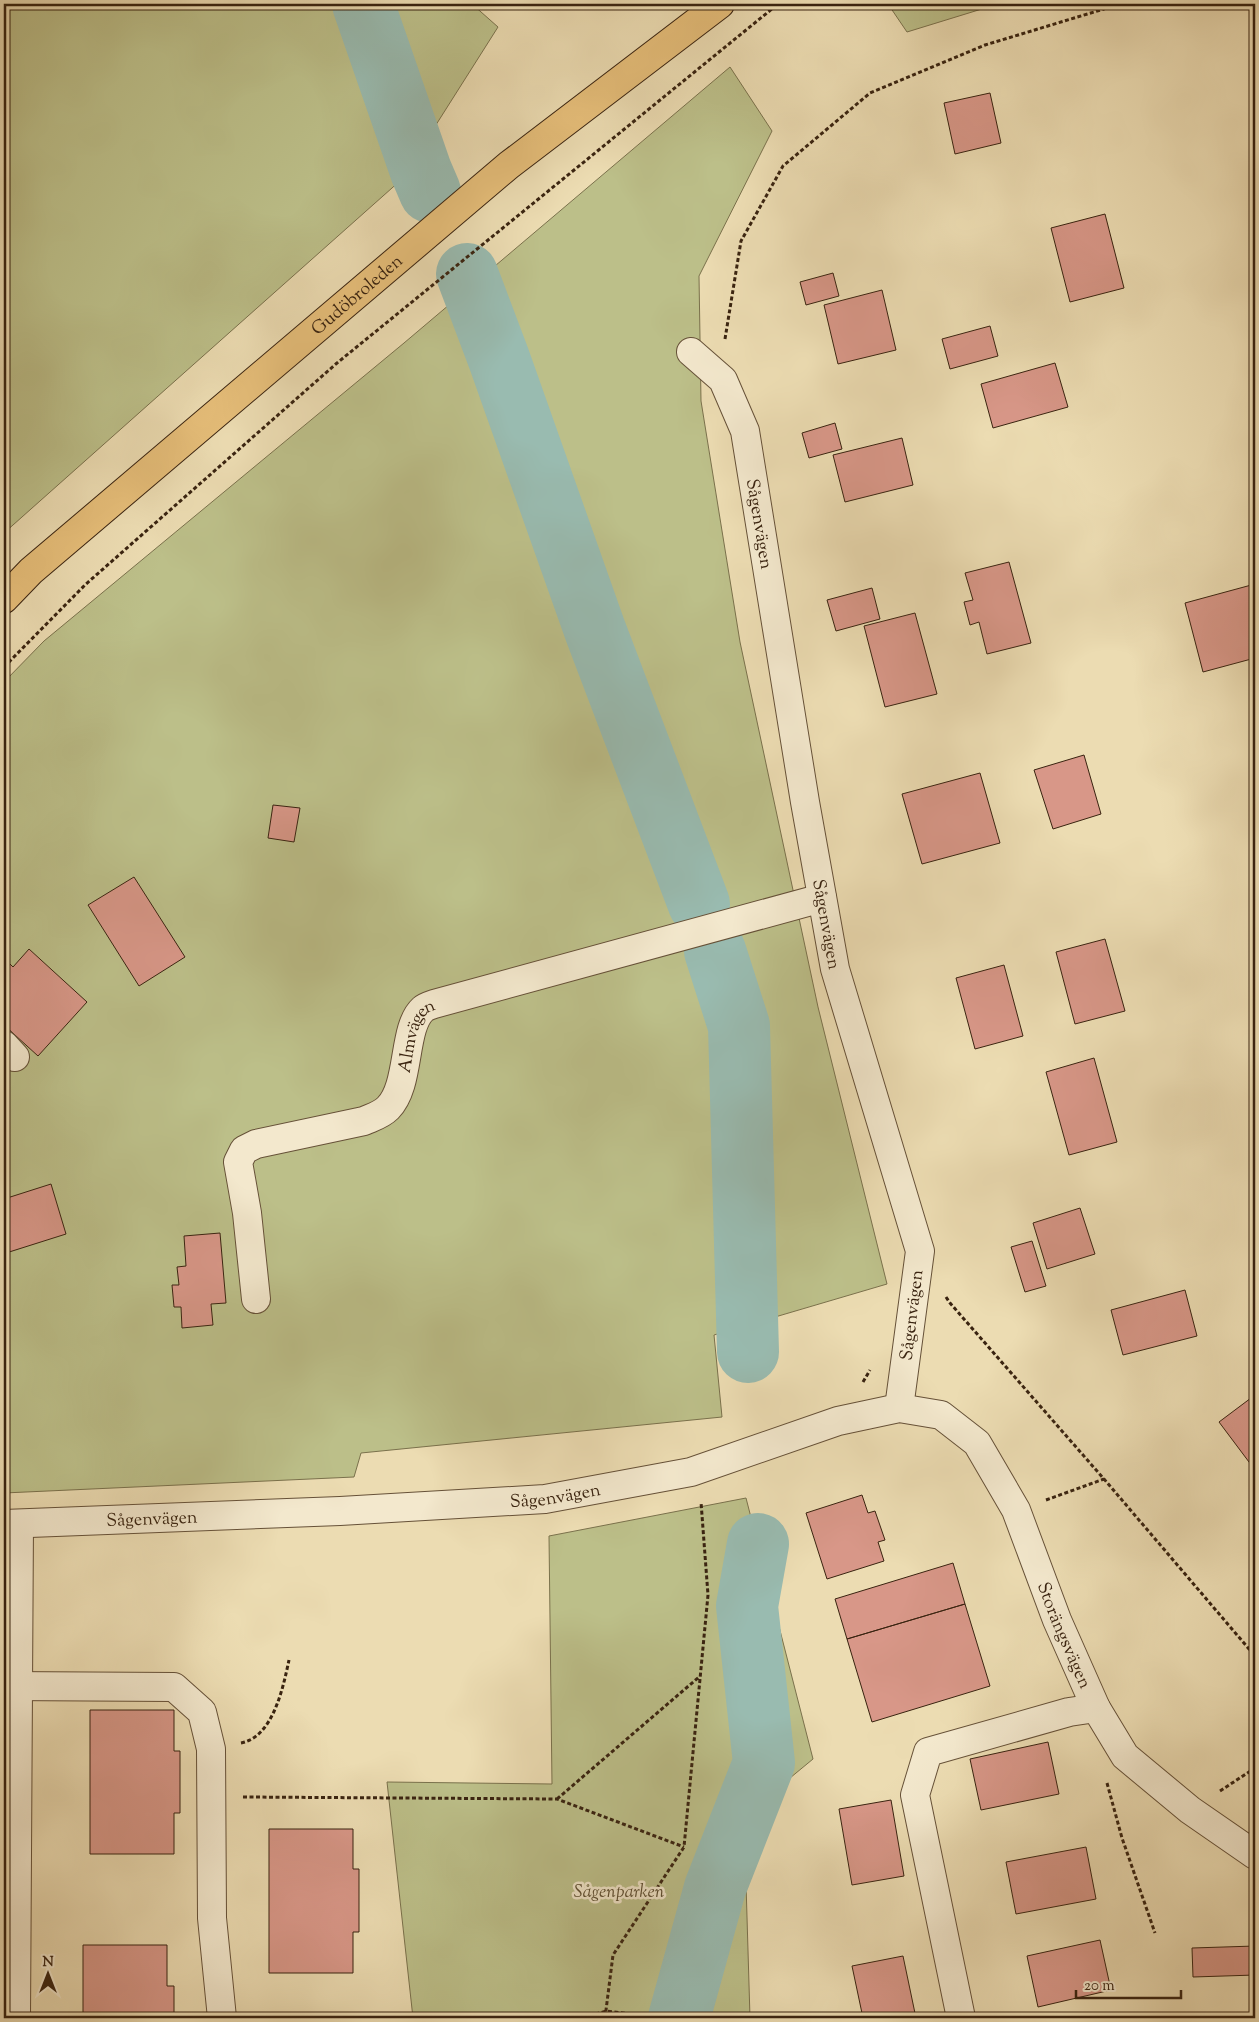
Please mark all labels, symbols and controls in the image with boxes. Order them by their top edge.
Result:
street label: Gudöbroleden [306,249,410,343]
street label: Sågenvägen [738,477,778,571]
street label: Sågenvägen [804,877,846,972]
street label: Almvägen [393,993,440,1075]
street label: Sågenvägen [895,1268,931,1362]
street label: Sågenvägen [509,1478,603,1516]
street label: Sågenvägen [106,1506,198,1535]
street label: Storängsvägen [1029,1579,1097,1694]
park label: Sågenparken [574,1880,665,1906]
north arrow [22,1950,72,2000]
text: N [42,1953,54,1973]
scale bar [1076,1967,1182,1999]
text: 20 m [1084,1976,1115,1997]

